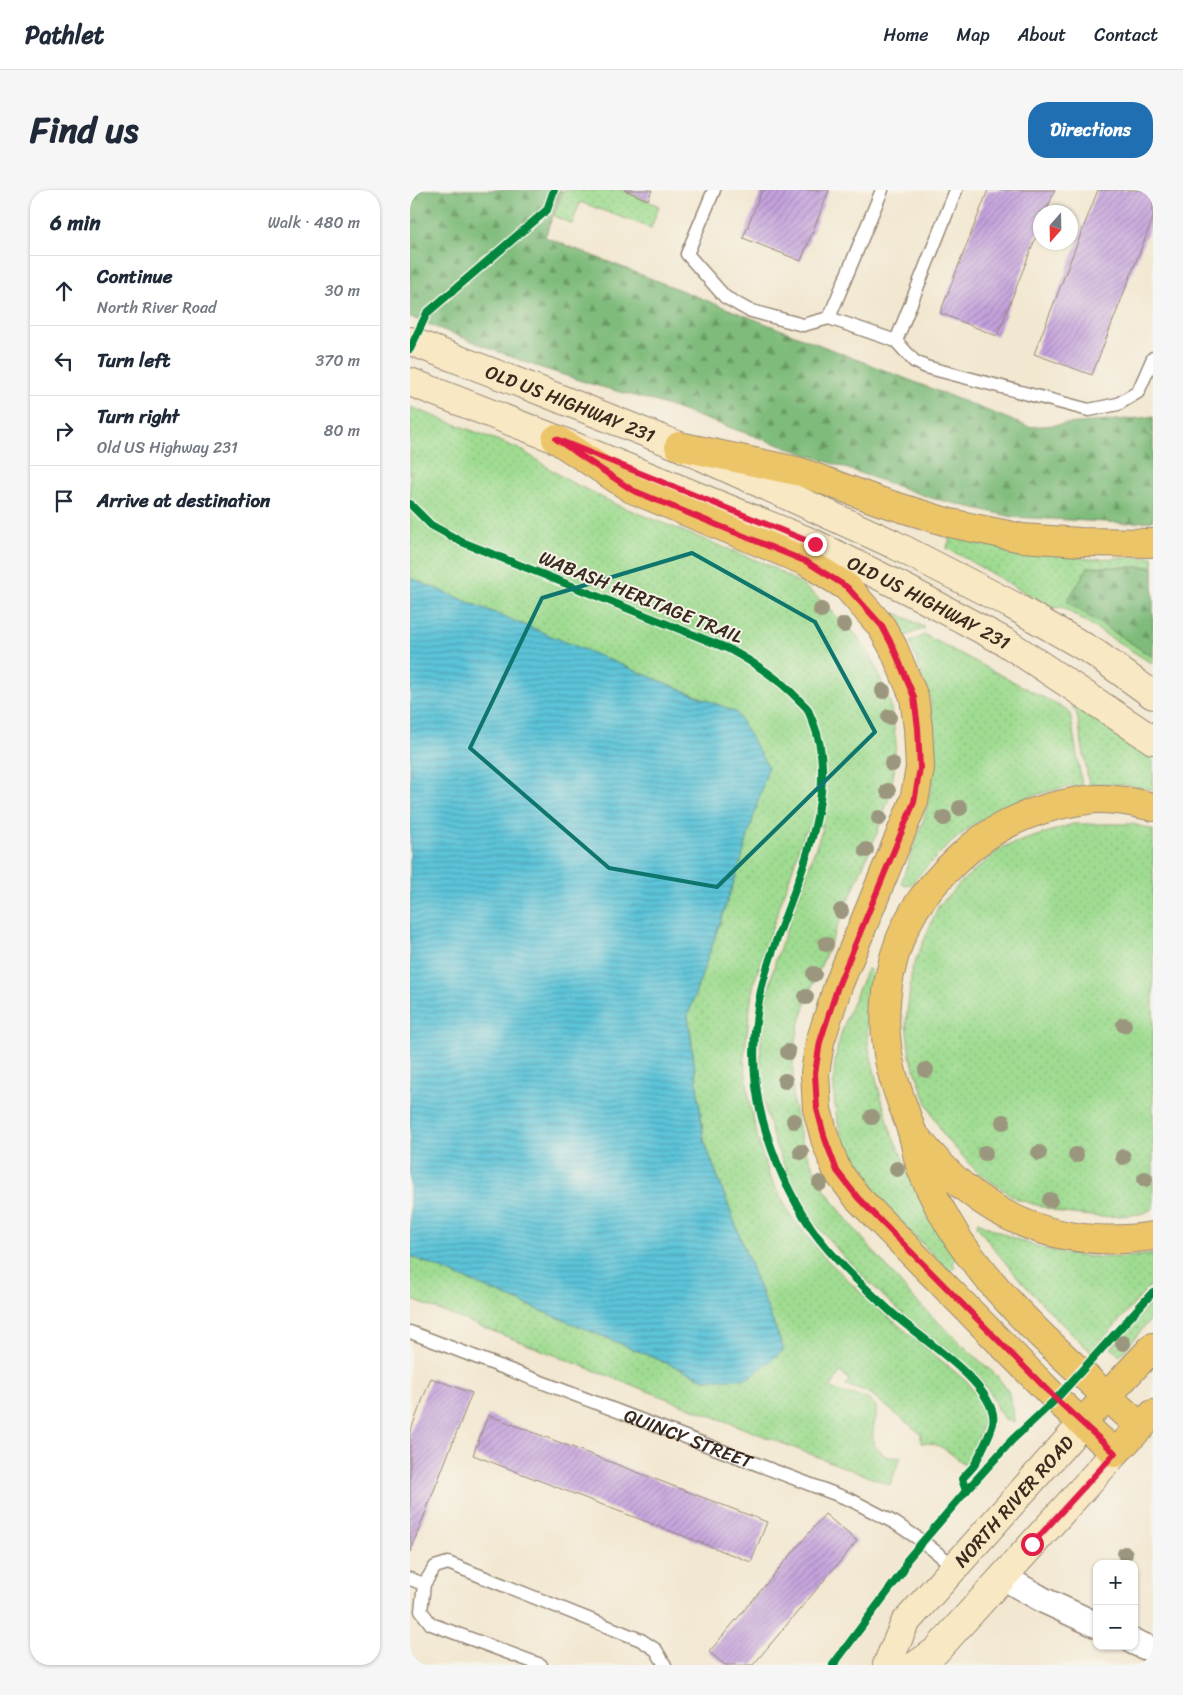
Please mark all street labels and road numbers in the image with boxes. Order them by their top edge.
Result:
street label: OLD US HIGHWAY 231 [481,355,660,451]
street label: WABASH HERITAGE TRAIL [534,541,748,653]
street label: OLD US HIGHWAY 231 [841,546,1016,658]
street label: QUINCY STREET [619,1399,758,1478]
street label: NORTH RIVER ROAD [945,1427,1082,1575]

